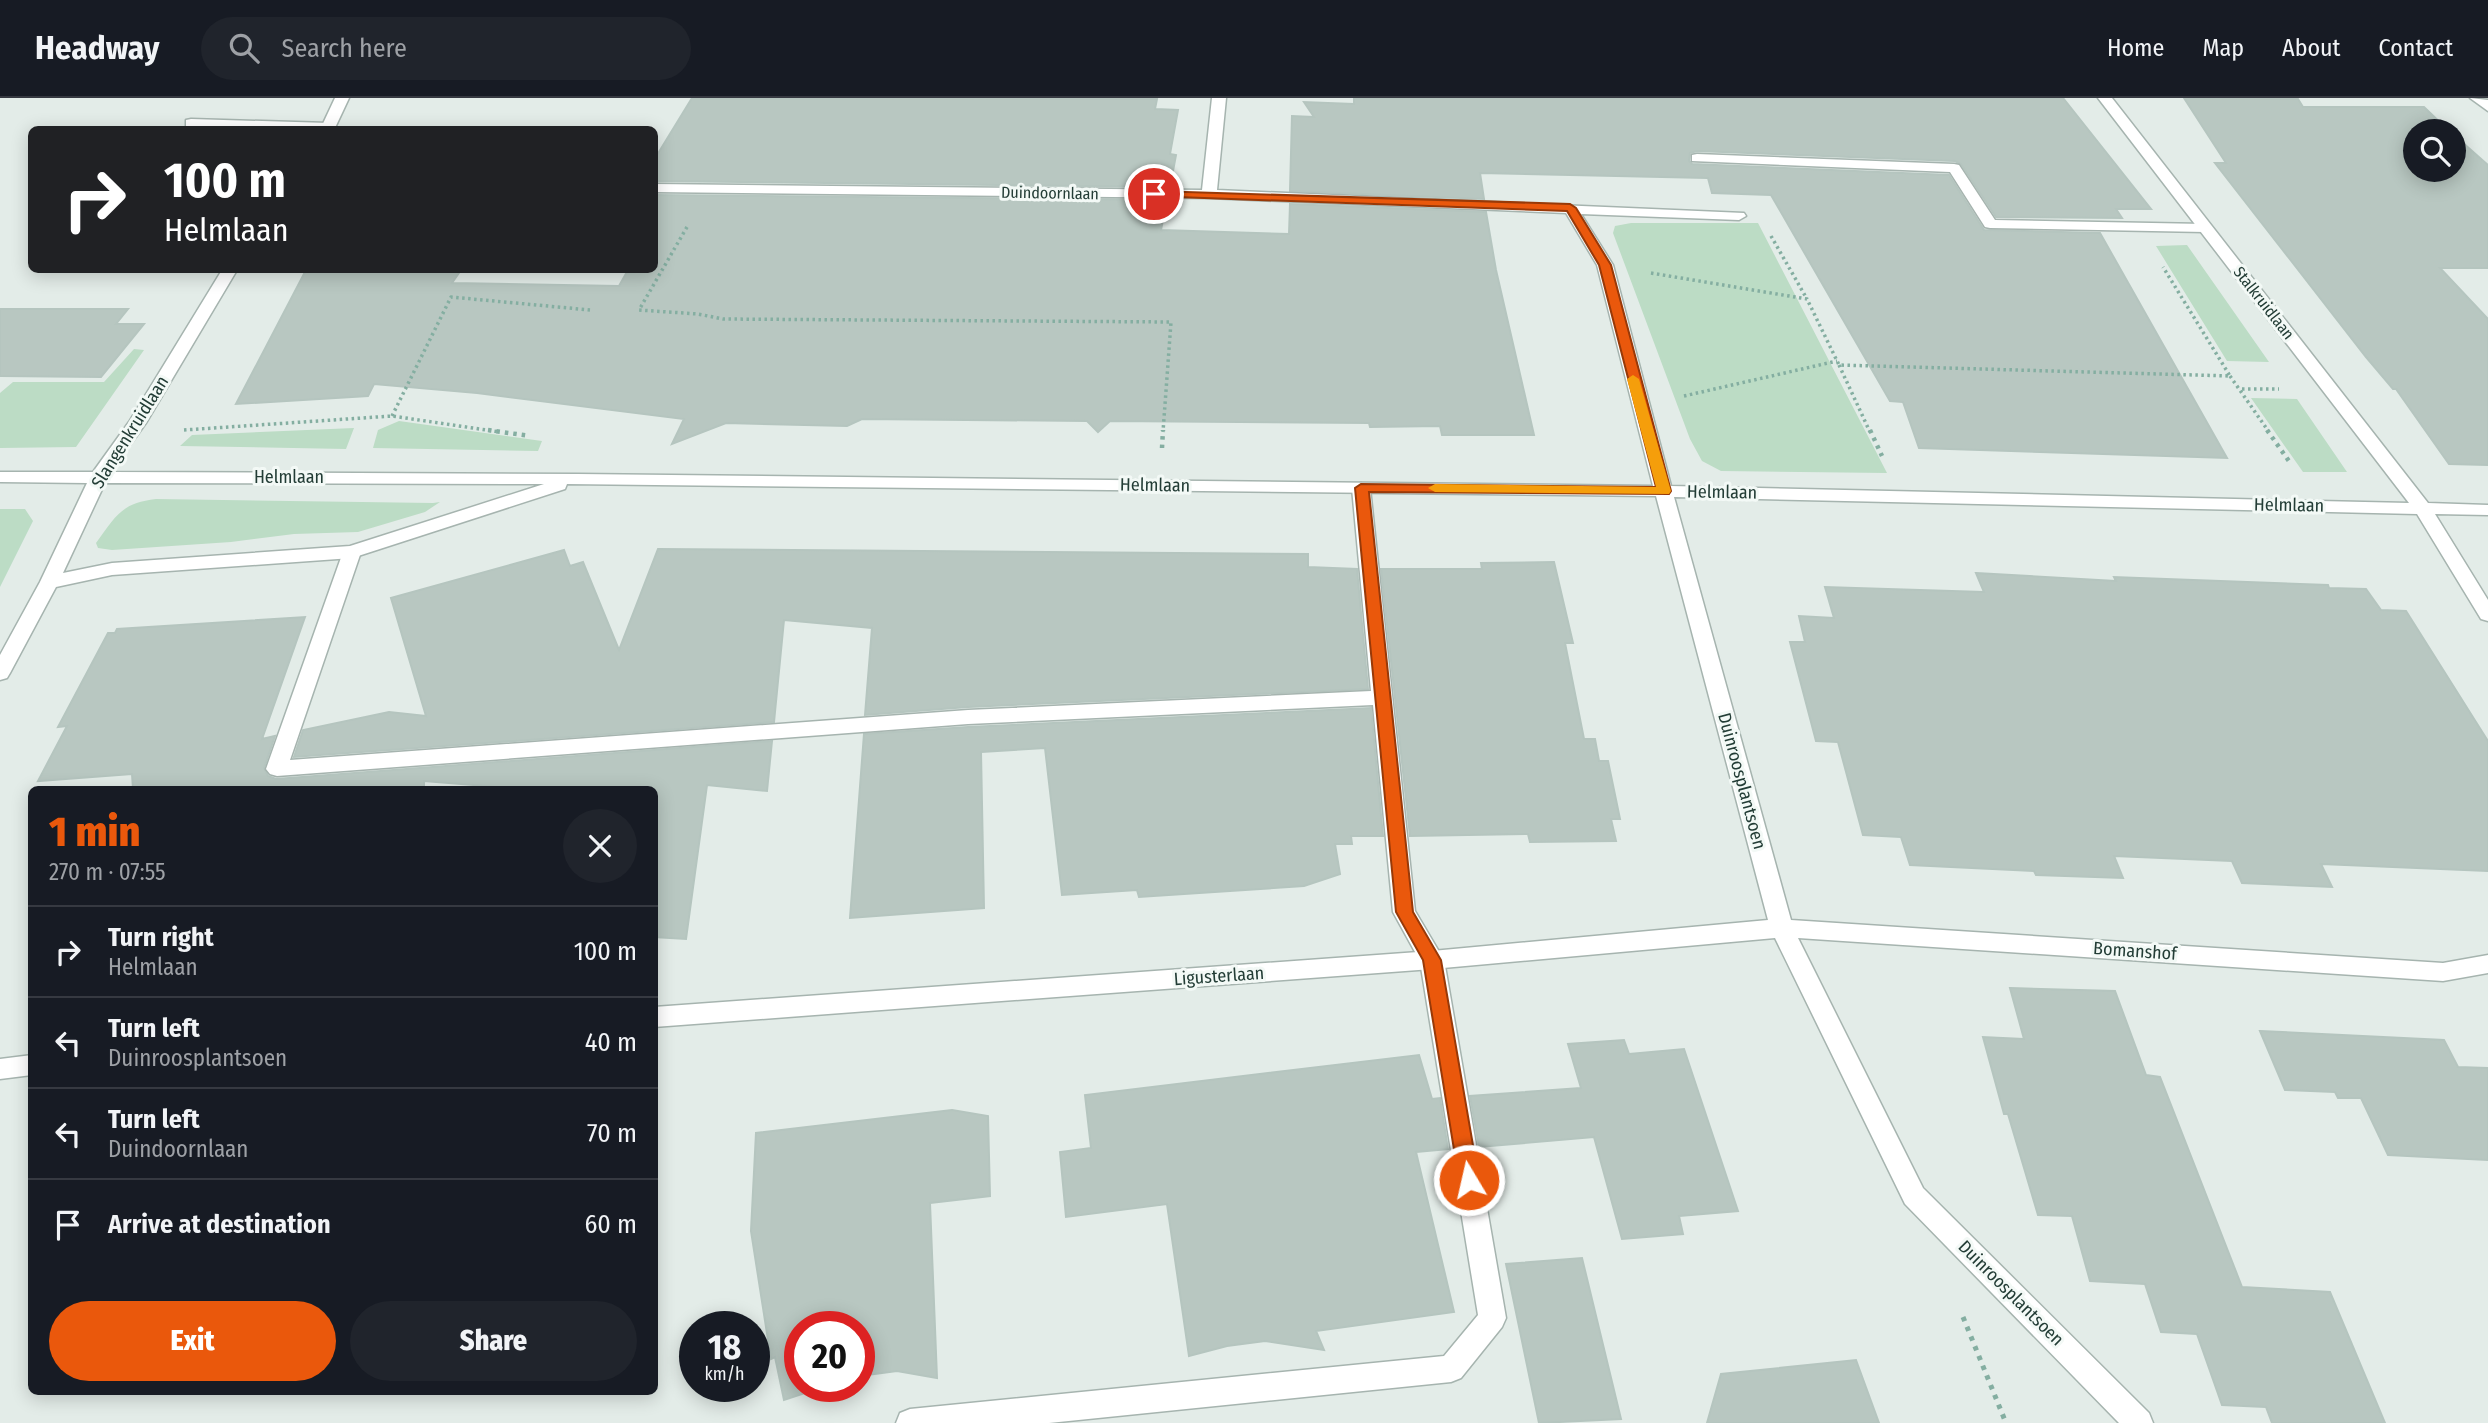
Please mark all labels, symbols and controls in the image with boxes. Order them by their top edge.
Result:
search box [201,17,691,80]
text: Headway [35,28,159,68]
icon: search [225,29,263,67]
text: Search here [281,33,407,64]
text: Home [2107,34,2164,62]
text: Map [2202,34,2244,62]
text: About [2282,34,2340,62]
text: Contact [2378,34,2453,62]
map controls [2403,119,2466,182]
button: search [2403,119,2466,182]
text: 100 m [164,151,286,210]
icon: right [49,154,140,245]
pin [1124,164,1184,224]
icon: arrive [1135,175,1173,213]
street label: Duindoornlaan [1001,183,1099,203]
text: Helmlaan [164,211,289,249]
street label: Stalkruidlaan [2230,263,2298,343]
street label: Slangenkruidlaan [87,372,173,492]
street label: Helmlaan [254,466,324,488]
street label: Helmlaan [1120,473,1190,497]
street label: Helmlaan [1687,480,1757,504]
street label: Helmlaan [2254,493,2324,517]
street label: Duinroosplantsoen [1713,710,1771,852]
text: 1 min [49,807,140,857]
button: close [563,809,637,883]
text: 270 m · 07:55 [49,858,166,886]
text: Turn right [108,922,214,953]
icon: right [49,933,87,971]
text: 100 m [574,936,637,967]
street label: Bomanshof [2093,937,2179,965]
text: Helmlaan [108,953,198,981]
street label: Ligusterlaan [1173,962,1265,990]
text: Turn left [108,1013,200,1044]
icon: left [49,1024,87,1062]
text: 40 m [585,1027,637,1058]
text: Duinroosplantsoen [108,1044,287,1072]
text: Turn left [108,1104,200,1135]
icon: left [49,1115,87,1153]
text: 70 m [587,1118,637,1149]
text: Duindoornlaan [108,1135,248,1163]
position arrow [1432,1143,1506,1217]
icon: arrive [49,1206,87,1244]
text: Arrive at destination [108,1209,331,1240]
text: 60 m [584,1209,637,1240]
street label: Duinroosplantsoen [1954,1236,2068,1350]
button: Exit [49,1301,336,1381]
button: Share [350,1301,637,1381]
speed limit sign: 20 [784,1311,875,1402]
text: 18 [708,1326,741,1368]
text: km/h [704,1363,745,1385]

